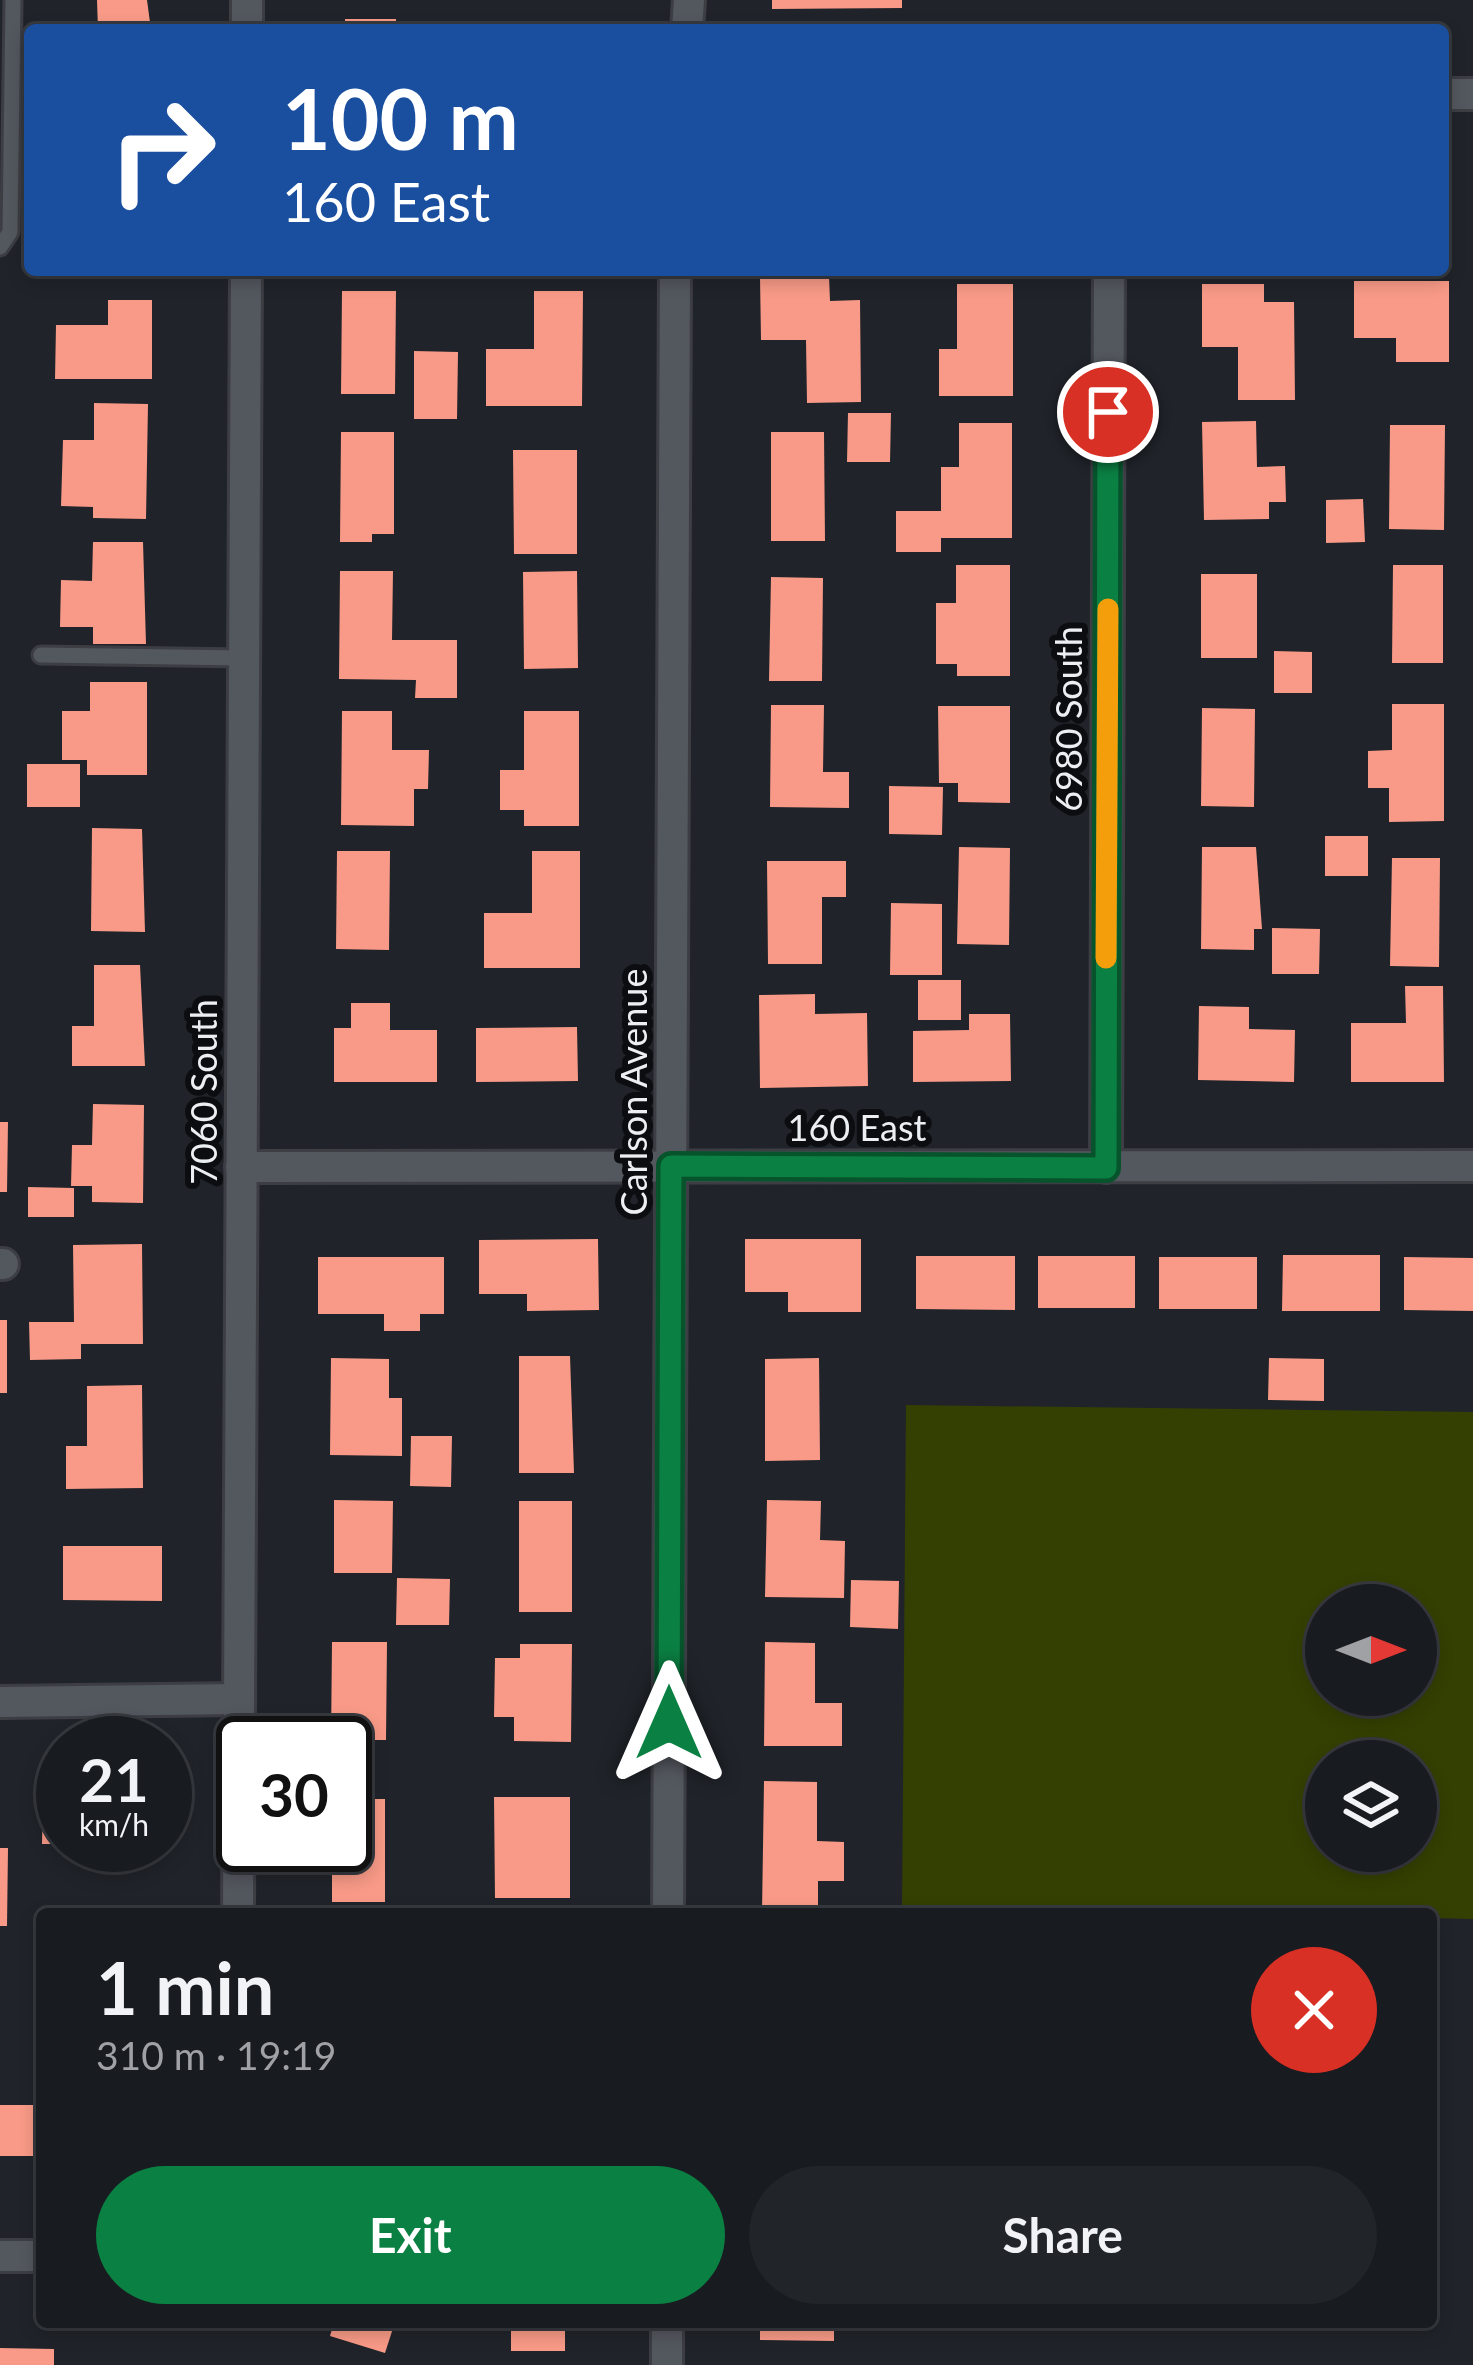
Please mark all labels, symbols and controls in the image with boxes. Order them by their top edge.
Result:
text: 100 m [282,67,519,168]
icon: right [84,72,240,228]
text: 160 East [282,169,490,234]
pin [1057,361,1159,463]
icon: arrive [1075,379,1141,445]
street label: 6980 South [1046,626,1090,812]
street label: Carlson Avenue [611,969,655,1215]
street label: 7060 South [181,999,225,1185]
street label: 160 East [788,1105,926,1149]
north arrow [1305,1584,1437,1716]
map controls [1305,1584,1437,1872]
position arrow [606,1660,732,1786]
speed limit sign: 30 [216,1716,372,1872]
button: layers [1305,1740,1437,1872]
text: 21 [79,1743,149,1815]
text: km/h [79,1806,149,1842]
text: 1 min [96,1944,274,2030]
button: close [1251,1947,1377,2073]
text: 310 m · 19:19 [96,2032,336,2078]
button: Exit [96,2166,725,2304]
button: Share [749,2166,1377,2304]

